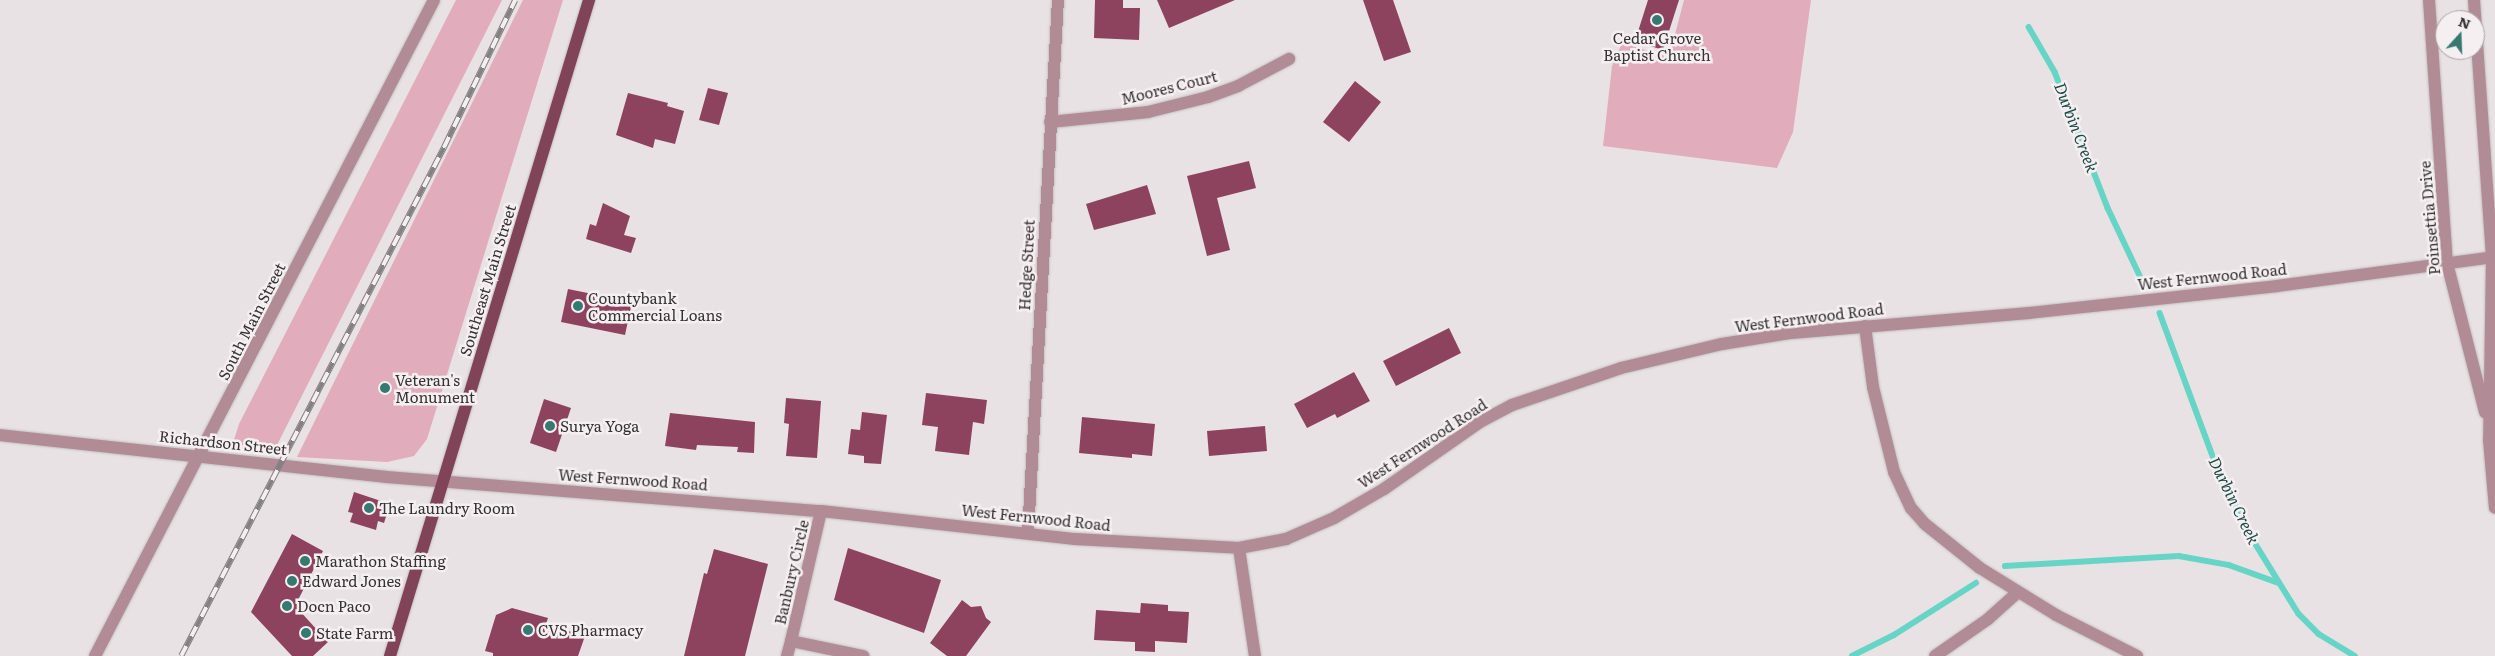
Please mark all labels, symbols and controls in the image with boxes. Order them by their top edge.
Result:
north arrow [2435,10,2485,60]
text: N [2456,10,2474,33]
marker: Cedar Grove Baptist Church [1651,14,1663,26]
place label: Cedar Grove Baptist Church [1603,28,1711,63]
street label: Moores Court [1119,66,1219,108]
water label: Durbin Creek [2051,79,2103,175]
street label: Poinsettia Drive [2415,160,2443,276]
street label: Southeast Main Street [455,202,519,358]
street label: Hedge Street [1015,219,1037,311]
street label: South Main Street [214,259,288,383]
street label: West Fernwood Road [2137,259,2287,293]
place label: Countybank Commercial Loans [588,288,722,323]
street label: West Fernwood Road [1734,299,1884,335]
marker: Countybank Commercial Loans [572,300,584,312]
place label: Veteran's Monument [395,370,475,405]
marker: Veteran's Monument [379,382,391,394]
street label: West Fernwood Road [1354,395,1490,491]
place label: Surya Yoga [560,417,639,435]
marker: Surya Yoga [544,420,556,432]
street label: Richardson Street [158,426,288,458]
water label: Durbin Creek [2206,453,2264,547]
street label: West Fernwood Road [558,465,708,493]
place label: The Laundry Room [379,499,515,517]
street label: West Fernwood Road [961,500,1111,534]
marker: The Laundry Room [363,502,375,514]
street label: Banbury Circle [770,518,812,626]
place label: Marathon Staffing [315,552,446,570]
marker: Marathon Staffing [299,555,311,567]
place label: Edward Jones [302,572,401,590]
marker: Edward Jones [286,575,298,587]
place label: Docn Paco [297,597,371,615]
marker: Docn Paco [281,600,293,612]
place label: CVS Pharmacy [538,621,643,639]
place label: State Farm [316,624,393,642]
marker: CVS Pharmacy [522,624,534,636]
marker: State Farm [300,627,312,639]

